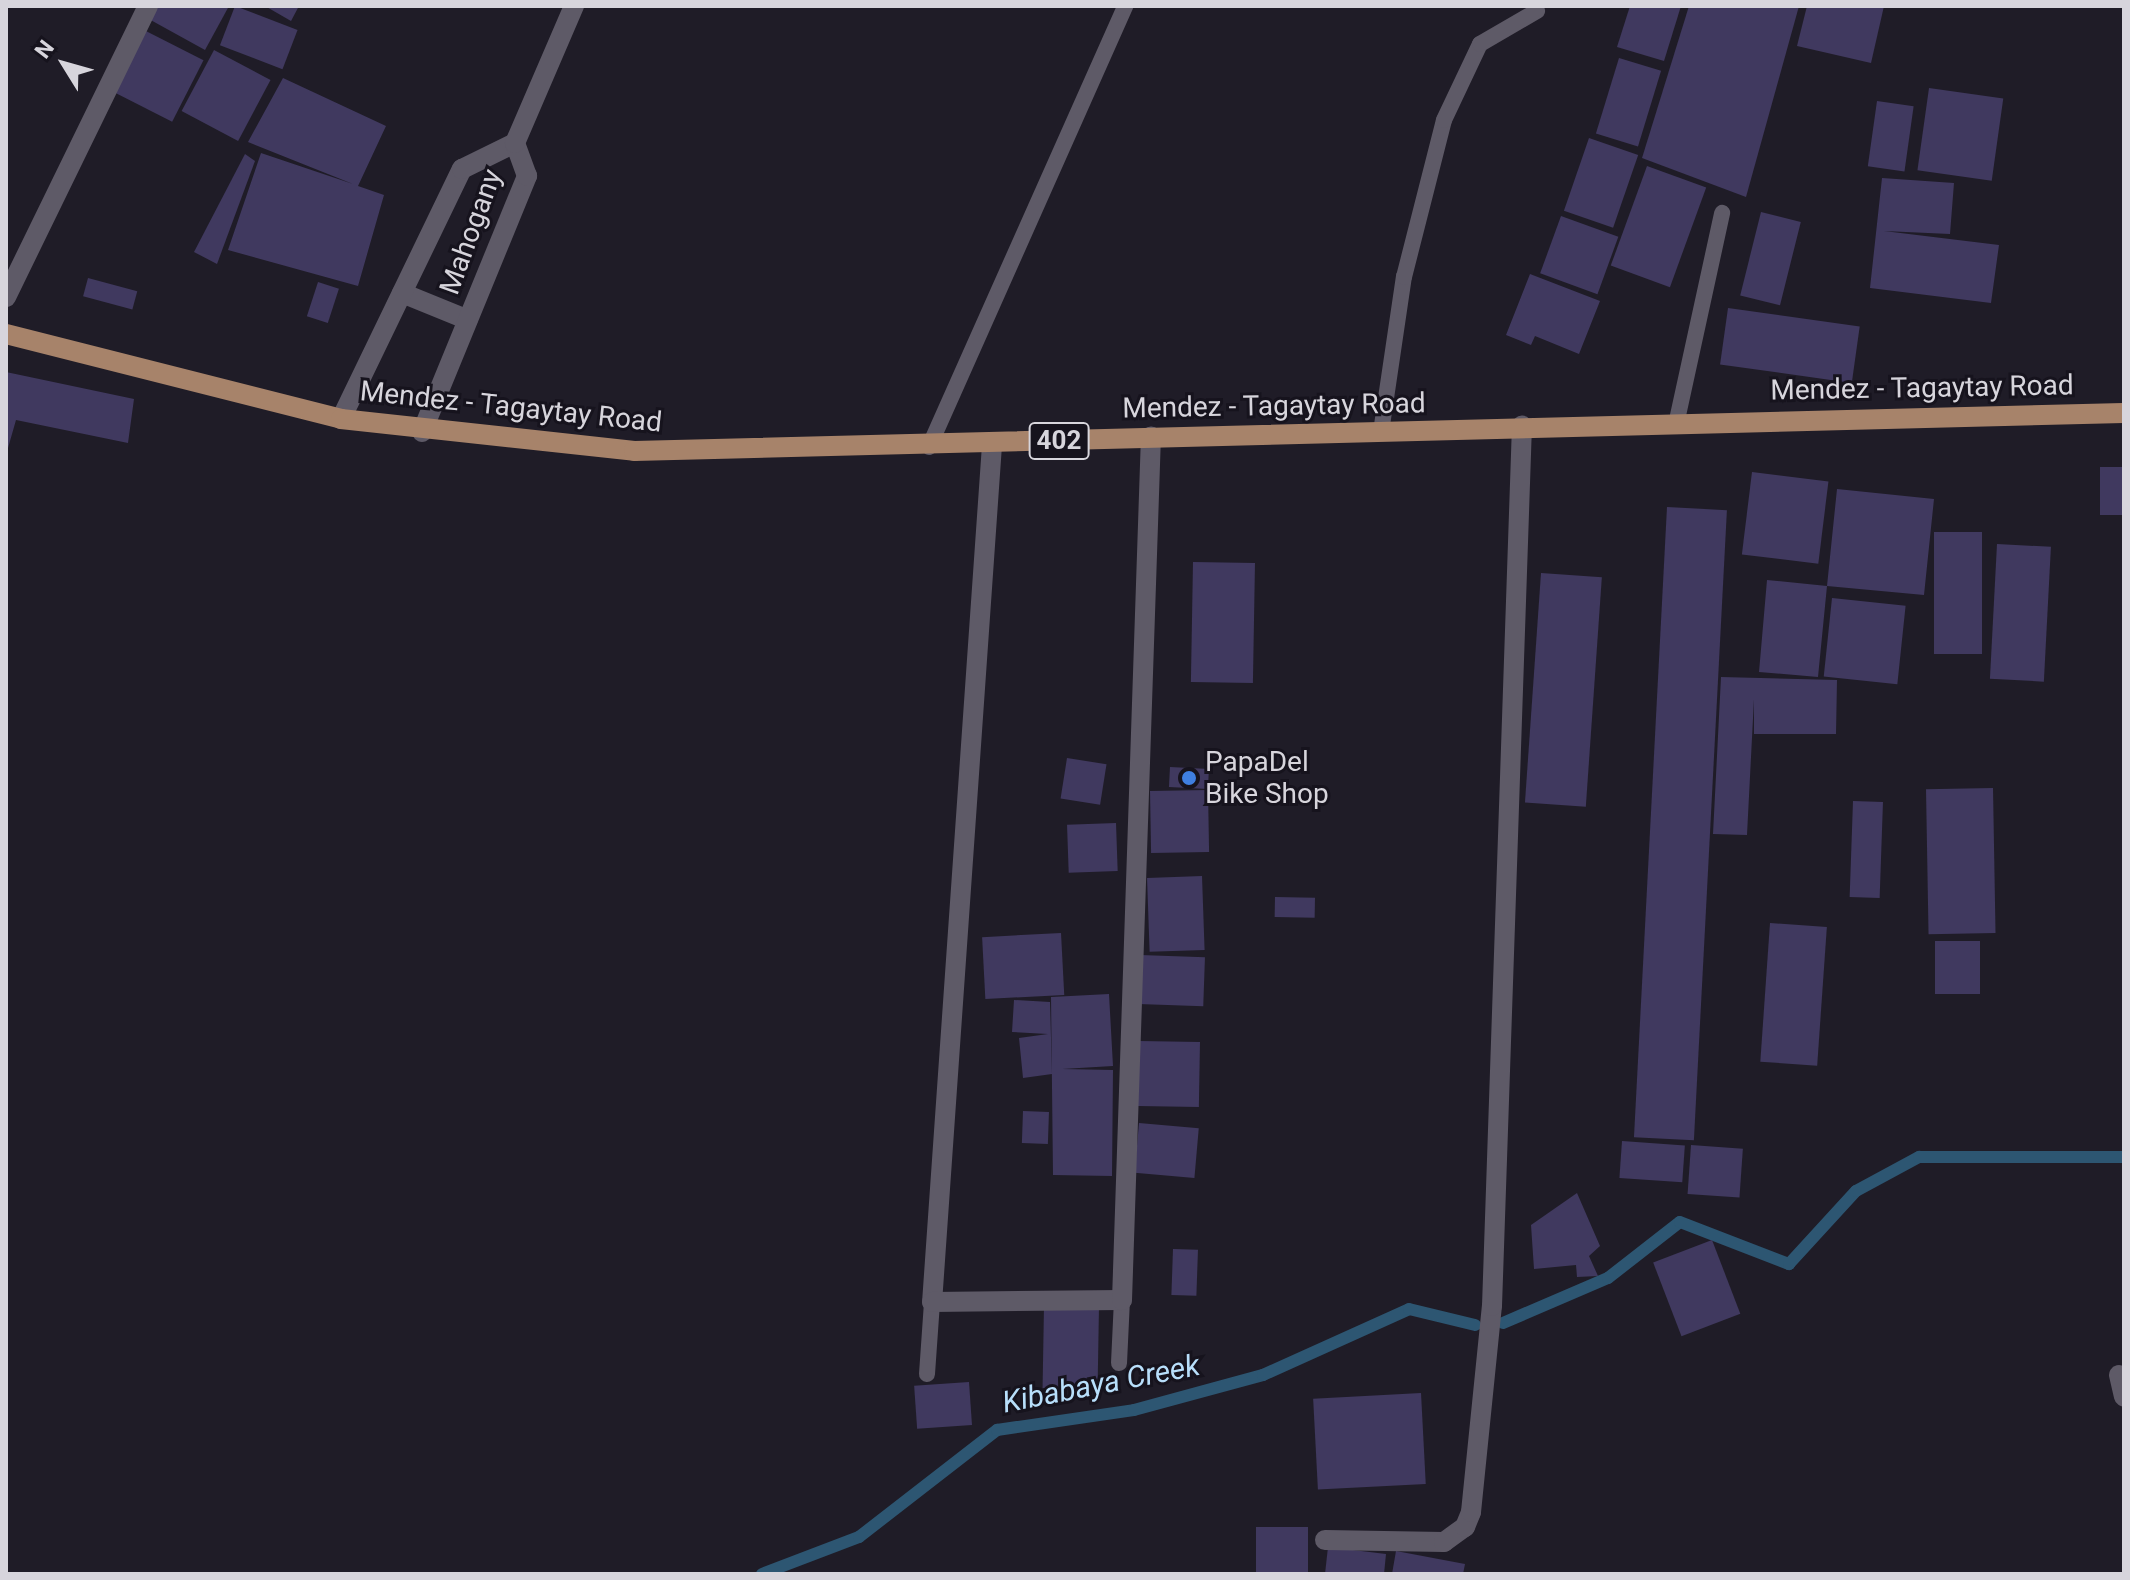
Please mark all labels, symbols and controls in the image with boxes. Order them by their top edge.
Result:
north arrow [24,24,104,104]
text: N [30,36,59,63]
street label: Mahogany [433,165,509,299]
street label: Mendez - Tagaytay Road [1770,369,2074,407]
street label: Mendez - Tagaytay Road [358,374,664,440]
street label: Mendez - Tagaytay Road [1122,387,1426,425]
road number: 402 [1027,419,1091,463]
place label: PapaDel Bike Shop [1205,745,1329,811]
marker: PapaDel Bike Shop [1180,769,1198,787]
water label: Kibabaya Creek [999,1347,1203,1421]

